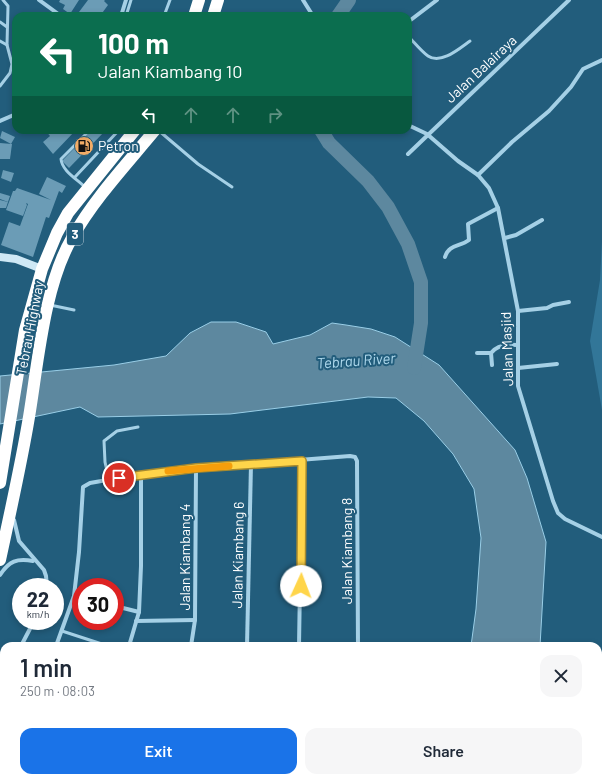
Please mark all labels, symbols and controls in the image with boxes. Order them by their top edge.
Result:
text: 100 m [98,26,169,60]
icon: left [32,28,84,80]
street label: Jalan Balairaya [441,31,520,106]
text: Jalan Kiambang 10 [98,60,242,82]
icon: left [138,104,160,126]
icon: ahead [180,104,202,126]
icon: ahead [222,104,244,126]
icon: right [264,104,286,126]
fuel station icon: Petron [73,135,95,157]
place label: Petron [98,137,139,154]
road number: 3 [67,223,83,245]
street label: Tebrau Highway [12,279,47,377]
street label: Jalan Masjid [497,311,516,387]
water label: Tebrau River [316,348,397,372]
pin [102,461,136,495]
icon: arrive [108,467,130,489]
street label: Jalan Kiambang 8 [338,498,355,604]
street label: Jalan Kiambang 6 [228,502,247,608]
street label: Jalan Kiambang 4 [176,503,193,611]
position arrow [280,565,322,607]
speed limit sign: 30 [72,578,124,630]
text: 22 [27,587,49,611]
text: km/h [27,608,49,620]
text: 1 min [20,653,72,682]
button: close [540,655,582,697]
text: 250 m · 08:03 [20,683,95,699]
button: Exit [20,728,297,774]
button: Share [305,728,582,774]

